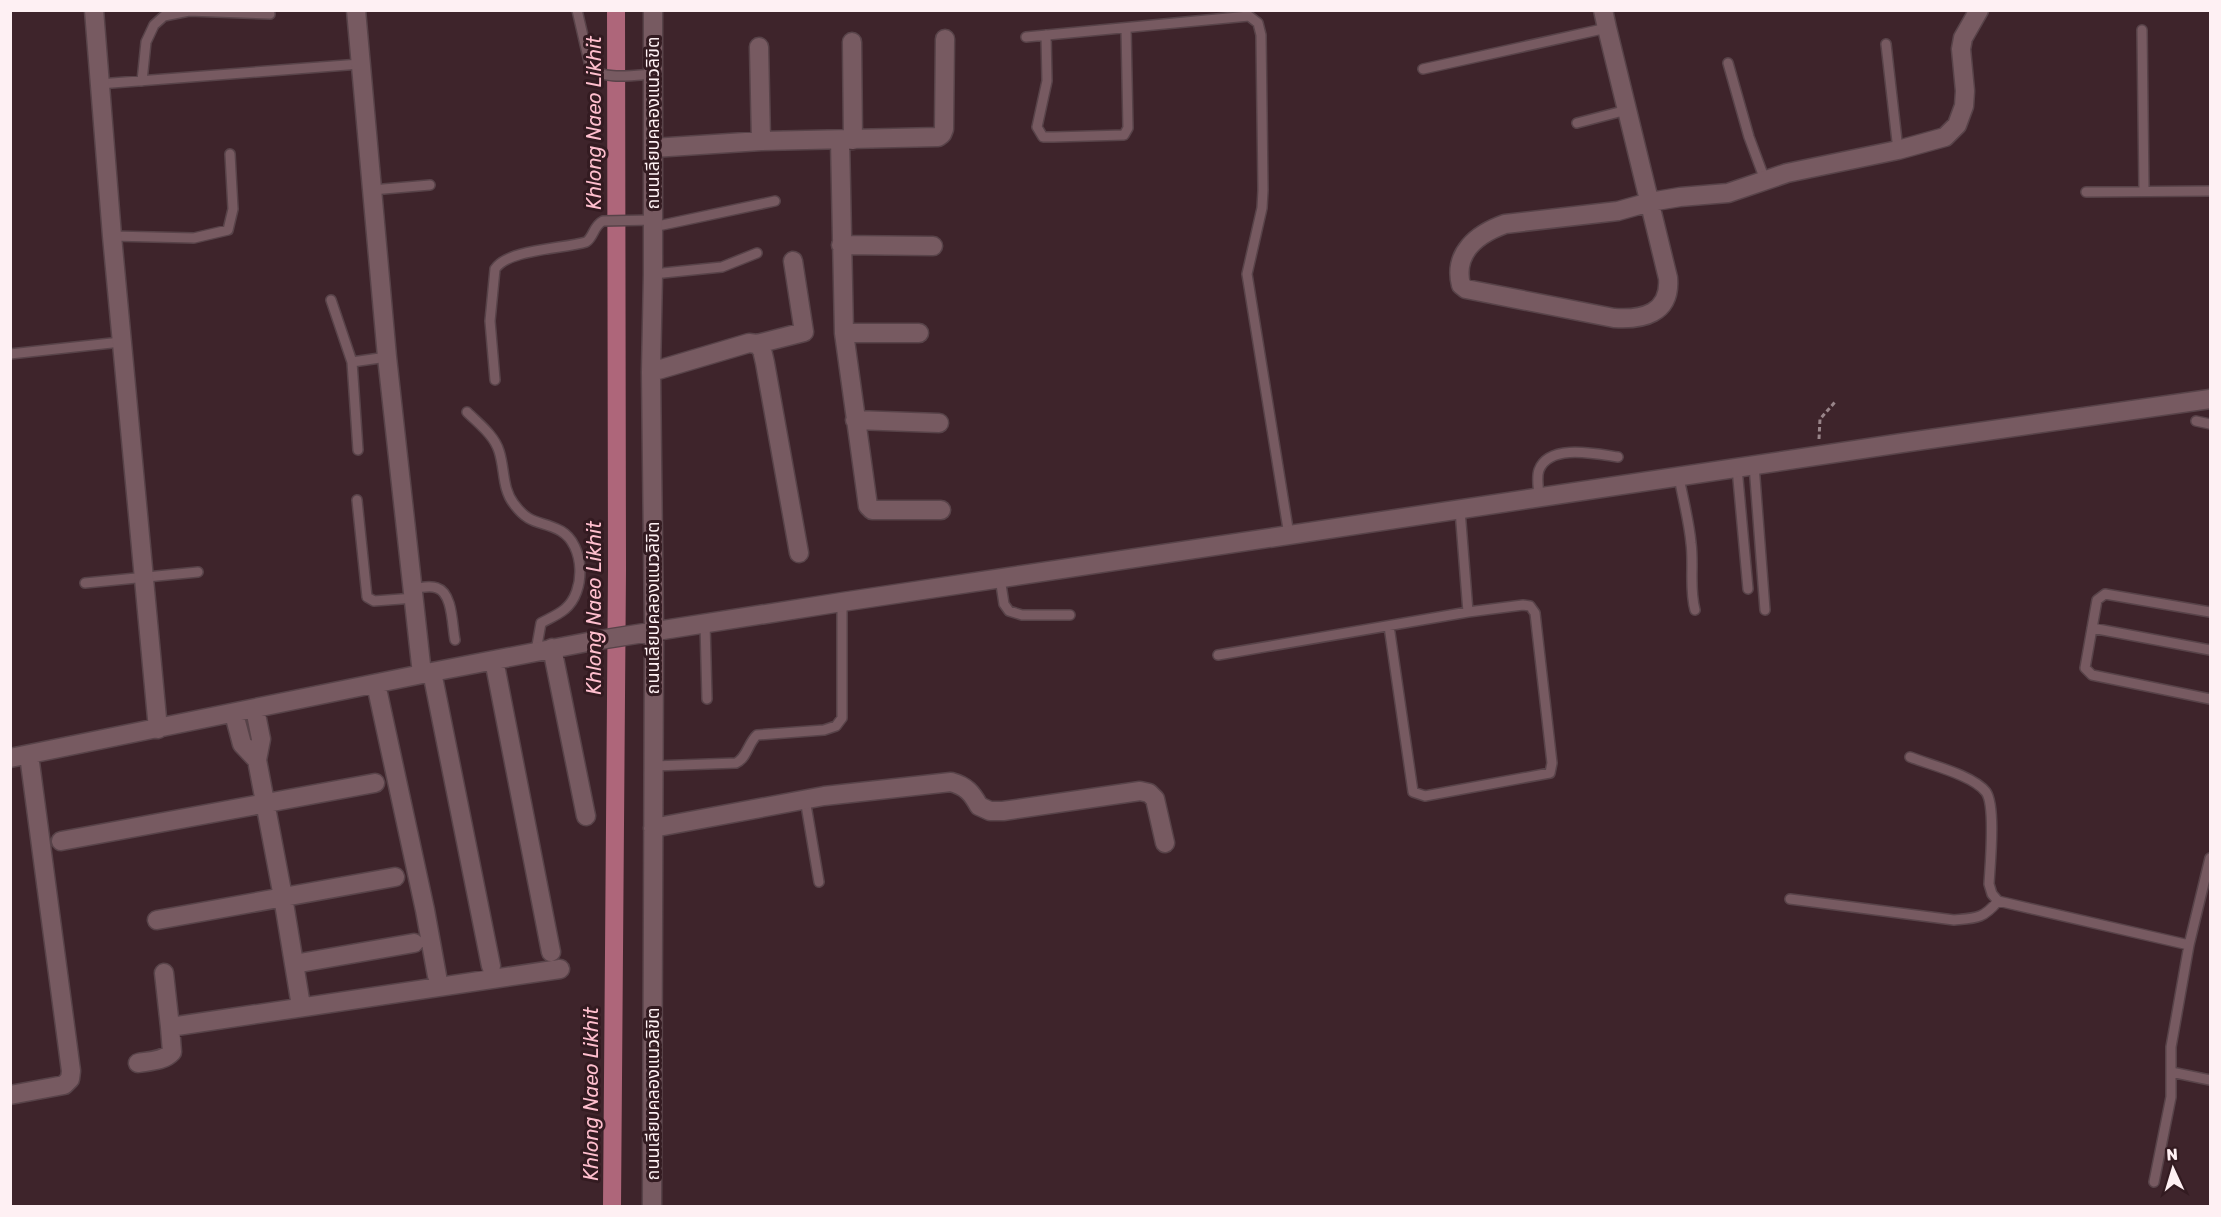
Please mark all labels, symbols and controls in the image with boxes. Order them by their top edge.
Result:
water label: Khlong Naeo Likhit [582,36,606,210]
street label: ถนนเลียบคลองแนวลิขิต [642,37,664,209]
water label: Khlong Naeo Likhit [582,521,606,695]
street label: ถนนเลียบคลองแนวลิขิต [642,522,664,694]
water label: Khlong Naeo Likhit [579,1007,603,1181]
street label: ถนนเลียบคลองแนวลิขิต [642,1008,664,1180]
north arrow [2143,1139,2203,1199]
text: N [2166,1145,2178,1164]

